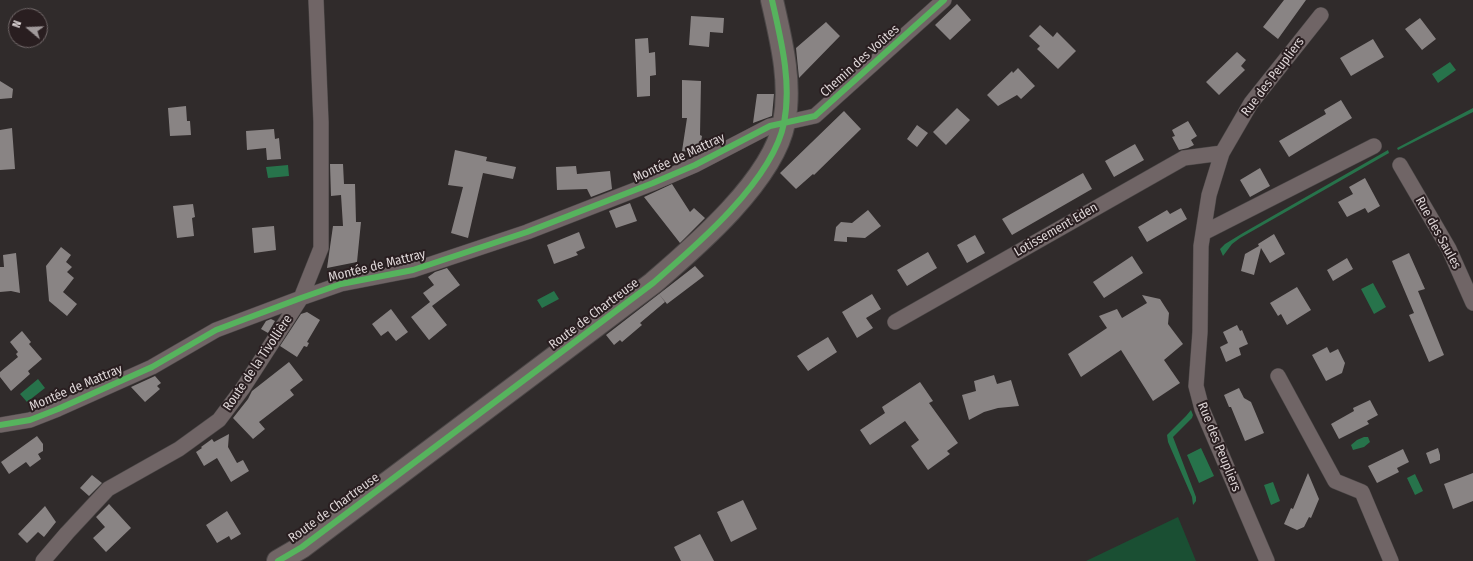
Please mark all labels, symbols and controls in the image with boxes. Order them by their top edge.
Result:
north arrow [8,8,48,48]
text: N [10,19,24,29]
street label: Chemin des Voûtes [817,21,903,101]
street label: Rue des Peupliers [1238,34,1308,120]
street label: Montée de Mattray [631,130,727,186]
street label: Rue des Saules [1412,194,1464,272]
street label: Lotissement Eden [1011,200,1101,260]
street label: Montée de Mattray [327,246,427,286]
street label: Route de Chartreuse [546,275,642,353]
street label: Route de la Tivollière [220,312,296,414]
street label: Montée de Mattray [27,361,125,415]
street label: Rue des Peupliers [1194,400,1244,494]
street label: Route de Chartreuse [286,470,382,546]

